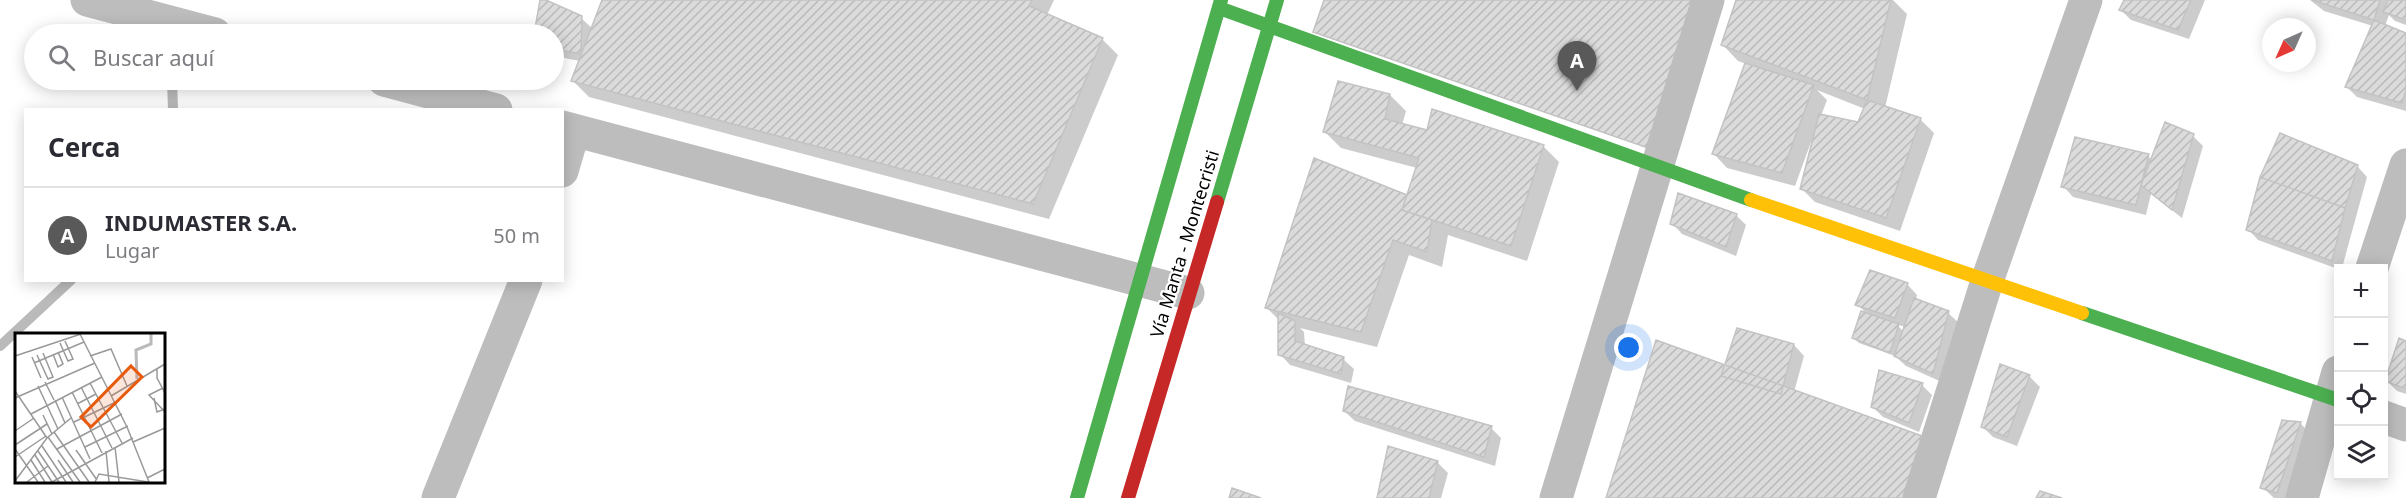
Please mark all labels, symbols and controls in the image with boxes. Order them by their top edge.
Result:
north arrow [2262,18,2316,72]
search box [24,24,564,90]
icon: search [45,41,78,74]
text: Buscar aquí [93,42,214,72]
pin: A [1558,42,1596,91]
text: Cerca [48,129,120,165]
street label: Vía Manta - Montecristi [1144,147,1224,340]
text: INDUMASTER S.A. [105,207,297,237]
text: A [61,222,74,249]
text: 50 m [493,222,540,249]
text: Lugar [105,237,160,264]
map controls [2334,264,2388,480]
button: + [2334,264,2388,318]
button: − [2334,318,2388,372]
inset map [15,333,165,483]
your location [1614,333,1643,362]
button: locate [2334,372,2388,426]
button: layers [2334,426,2388,480]

